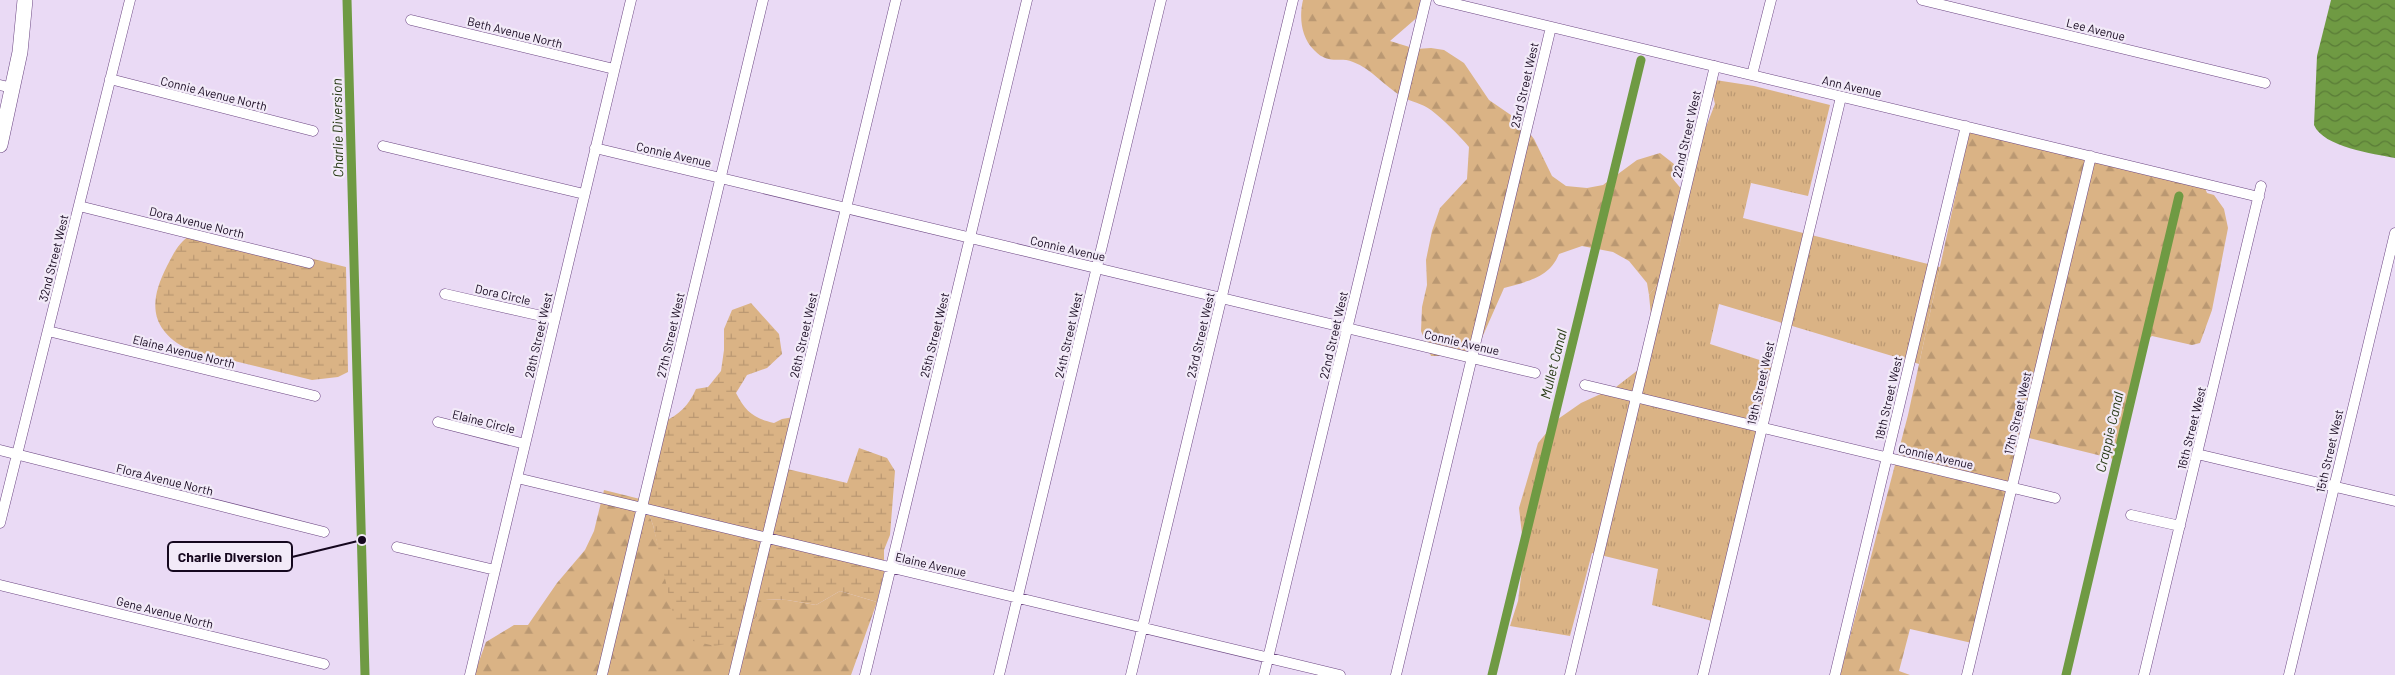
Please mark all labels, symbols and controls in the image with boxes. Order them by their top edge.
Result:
street label: Beth Avenue North [466,13,564,51]
street label: Lee Avenue [2065,15,2127,43]
street label: 23rd Street West [1507,41,1541,129]
street label: Ann Avenue [1821,72,1883,100]
street label: Connie Avenue North [159,73,269,113]
water label: Charlie Diversion [328,78,346,178]
street label: 22nd Street West [1669,89,1703,179]
street label: Connie Avenue [635,139,713,169]
street label: Dora Avenue North [148,203,246,241]
street label: 32nd Street West [35,213,71,303]
street label: Connie Avenue [1029,233,1107,263]
street label: Dora Circle [474,281,532,307]
street label: 22nd Street West [1316,290,1350,380]
street label: 28th Street West [521,291,555,379]
street label: 27th Street West [653,291,687,379]
street label: 26th Street West [786,291,820,379]
street label: 25th Street West [917,291,951,379]
street label: 24th Street West [1051,291,1085,379]
street label: 23rd Street West [1183,291,1217,379]
street label: Connie Avenue [1423,327,1501,357]
water label: Mullet Canal [1536,327,1570,401]
street label: Elaine Avenue North [131,332,237,370]
street label: 19th Street West [1744,340,1776,426]
street label: 18th Street West [1872,355,1904,441]
street label: 17th Street West [2001,370,2033,456]
street label: 16th Street West [2174,385,2208,471]
water label: Crappie Canal [2091,390,2127,474]
street label: Elaine Circle [451,406,517,436]
street label: 15th Street West [2313,408,2345,494]
street label: Connie Avenue [1897,441,1975,471]
street label: Flora Avenue North [115,460,215,498]
callout: Charlie Diversion [168,542,292,571]
text: Charlie Diversion [178,548,282,565]
street label: Elaine Avenue [894,549,968,579]
street label: Gene Avenue North [115,593,215,631]

